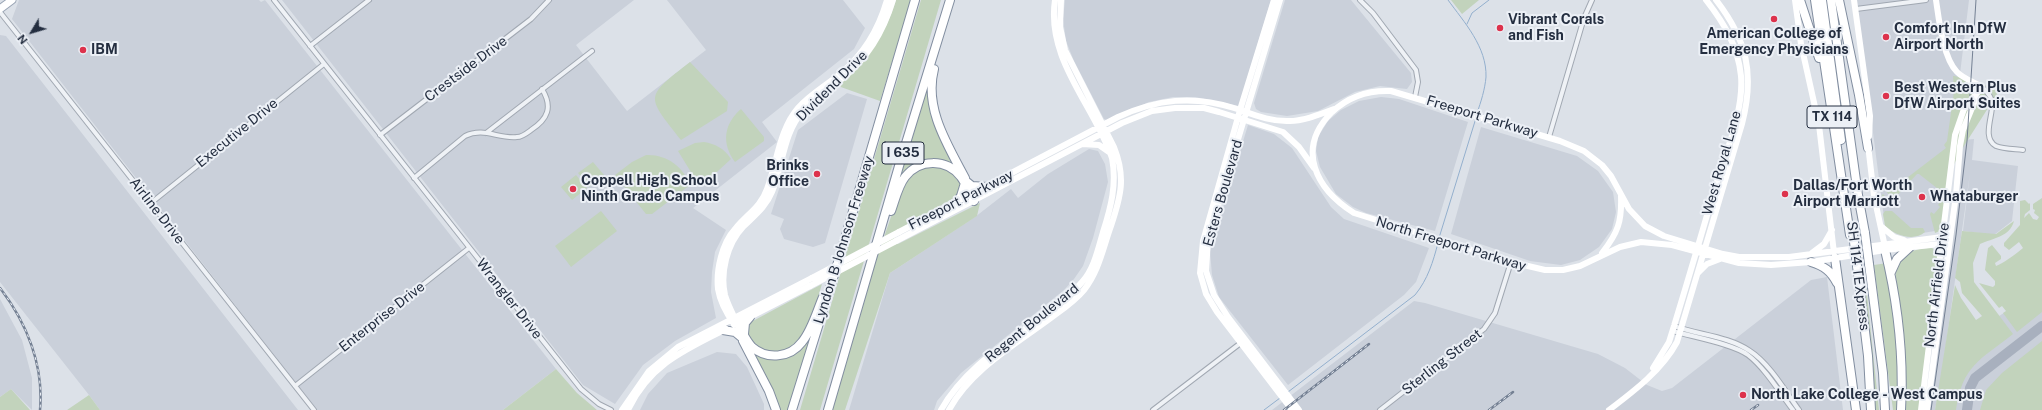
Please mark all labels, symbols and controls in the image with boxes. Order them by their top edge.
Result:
north arrow [12,12,52,52]
place label: Vibrant Corals and Fish [1508,12,1604,44]
marker: American College of Emergency Physicians [1769,14,1779,24]
place label: Comfort Inn DfW Airport North [1894,21,2007,54]
marker: Vibrant Corals and Fish [1495,23,1505,33]
place label: American College of Emergency Physicians [1699,26,1849,58]
text: N [15,32,30,46]
marker: Comfort Inn DfW Airport North [1881,32,1891,42]
street label: Crestside Drive [421,33,511,105]
place label: IBM [91,42,118,58]
marker: IBM [78,45,88,55]
street label: Dividend Drive [793,47,871,125]
place label: Best Western Plus DfW Airport Suites [1894,80,2021,112]
marker: Best Western Plus DfW Airport Suites [1881,91,1891,101]
street label: Freeport Parkway [1424,92,1540,142]
street label: Executive Drive [193,95,281,171]
road number: TX 114 [1807,106,1857,128]
street label: West Royal Lane [1699,109,1745,217]
street label: Esters Boulevard [1200,138,1246,248]
road number: I 635 [882,142,924,164]
street label: Lyndon B Johnson Freeway [810,154,878,326]
place label: Brinks Office [766,158,809,190]
street label: Freeport Parkway [906,166,1016,234]
marker: Brinks Office [812,169,822,179]
place label: Coppell High School Ninth Grade Campus [581,173,719,206]
street label: Airline Drive [126,174,188,248]
place label: Dallas/Fort Worth Airport Marriott [1793,178,1912,210]
marker: Coppell High School Ninth Grade Campus [568,184,578,194]
marker: Dallas/Fort Worth Airport Marriott [1780,189,1790,199]
place label: Whataburger [1930,189,2018,205]
marker: Whataburger [1917,192,1927,202]
street label: North Freeport Parkway [1374,213,1528,275]
street label: SH 114 TEXpress [1843,221,1873,331]
street label: North Airfield Drive [1921,222,1953,348]
street label: Wrangler Drive [472,256,546,342]
street label: Enterprise Drive [336,278,428,356]
street label: Regent Boulevard [982,280,1082,366]
street label: Sterling Street [1399,326,1485,398]
place label: North Lake College - West Campus [1751,387,1983,403]
marker: North Lake College - West Campus [1738,390,1748,400]

